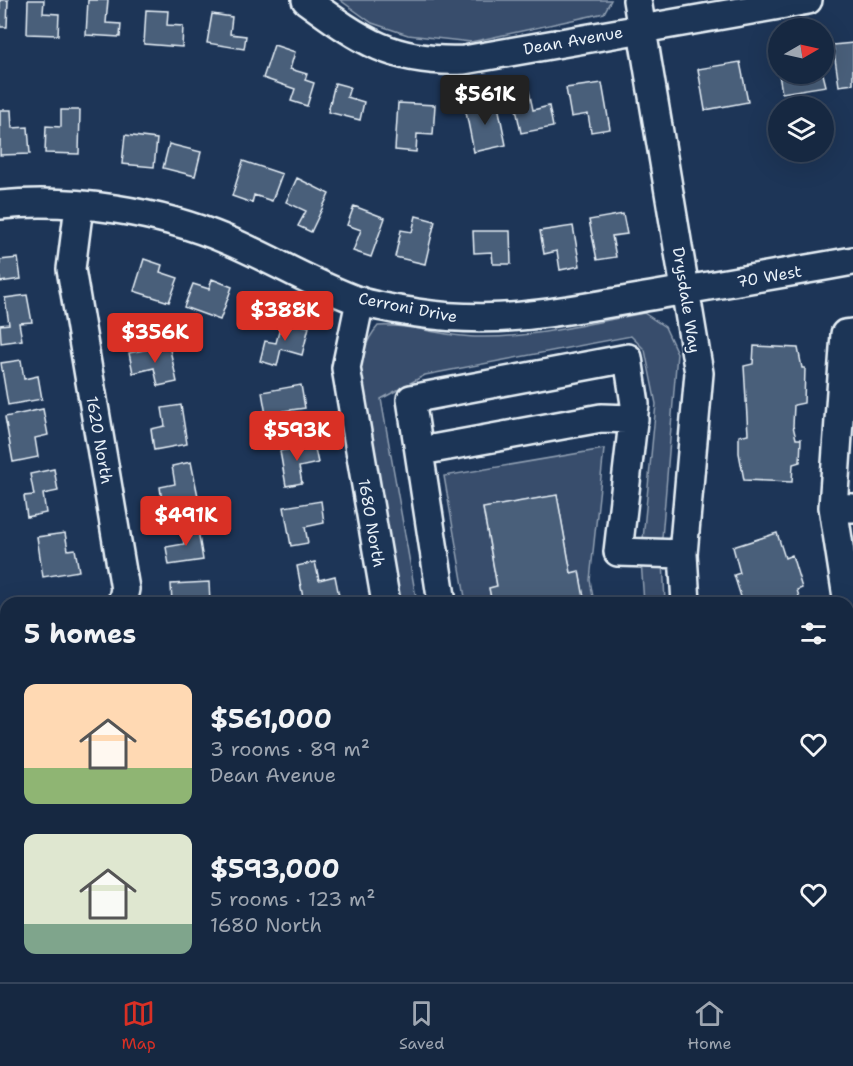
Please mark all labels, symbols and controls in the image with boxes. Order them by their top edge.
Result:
north arrow [768,18,834,84]
map controls [768,18,834,162]
street label: Dean Avenue [522,21,625,60]
pin: $561K [443,75,527,126]
text: $561K [454,81,516,107]
button: layers [768,96,834,162]
street label: Drysdale Way [668,246,705,355]
street label: 70 West [735,260,803,293]
street label: Cerroni Drive [357,288,459,327]
pin: $388K [243,291,327,342]
text: $388K [250,297,320,323]
pin: $356K [113,313,197,364]
text: $356K [121,319,189,345]
street label: 1620 North [81,394,118,486]
pin: $593K [255,411,339,462]
text: $593K [263,417,331,443]
street label: 1680 North [353,477,390,569]
pin: $491K [144,496,228,547]
text: $491K [154,502,218,528]
text: 5 homes [24,616,136,651]
icon: filters [797,617,830,650]
text: $561,000 [210,701,332,736]
icon: home [72,708,144,780]
icon: heart [797,728,830,761]
text: 3 rooms · 89 m² [210,736,370,762]
text: Dean Avenue [210,762,336,788]
text: $593,000 [210,851,340,886]
icon: home [72,858,144,930]
icon: heart [797,878,830,911]
text: 5 rooms · 123 m² [210,886,376,912]
text: 1680 North [210,912,322,938]
tab: Map [122,997,156,1054]
tab: Saved [399,997,444,1054]
tab: Home [687,997,731,1054]

